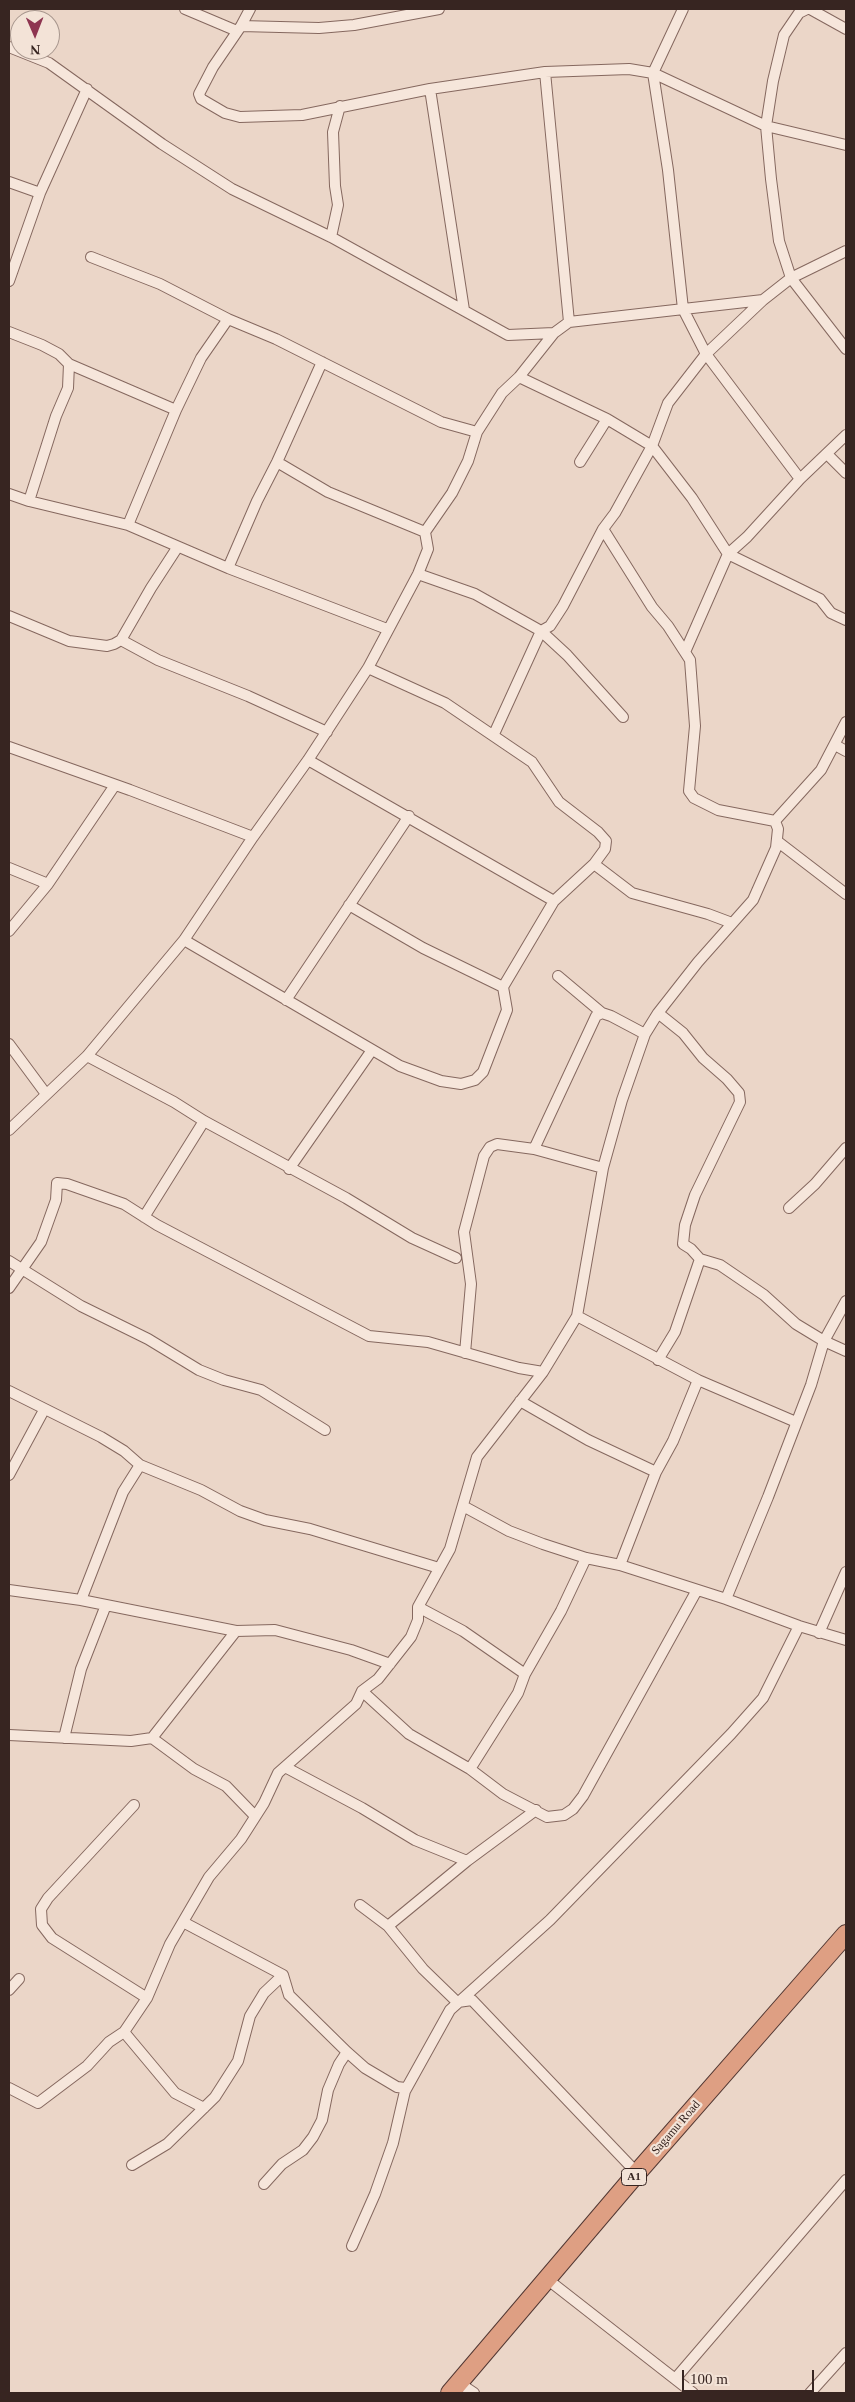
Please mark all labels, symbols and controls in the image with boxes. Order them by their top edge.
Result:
north arrow [10,10,60,60]
text: N [30,42,40,57]
street label: Sagamu Road [649,2098,703,2158]
road number: A1 [622,2168,646,2186]
scale bar [685,2360,818,2392]
text: 100 m [690,2371,728,2387]

